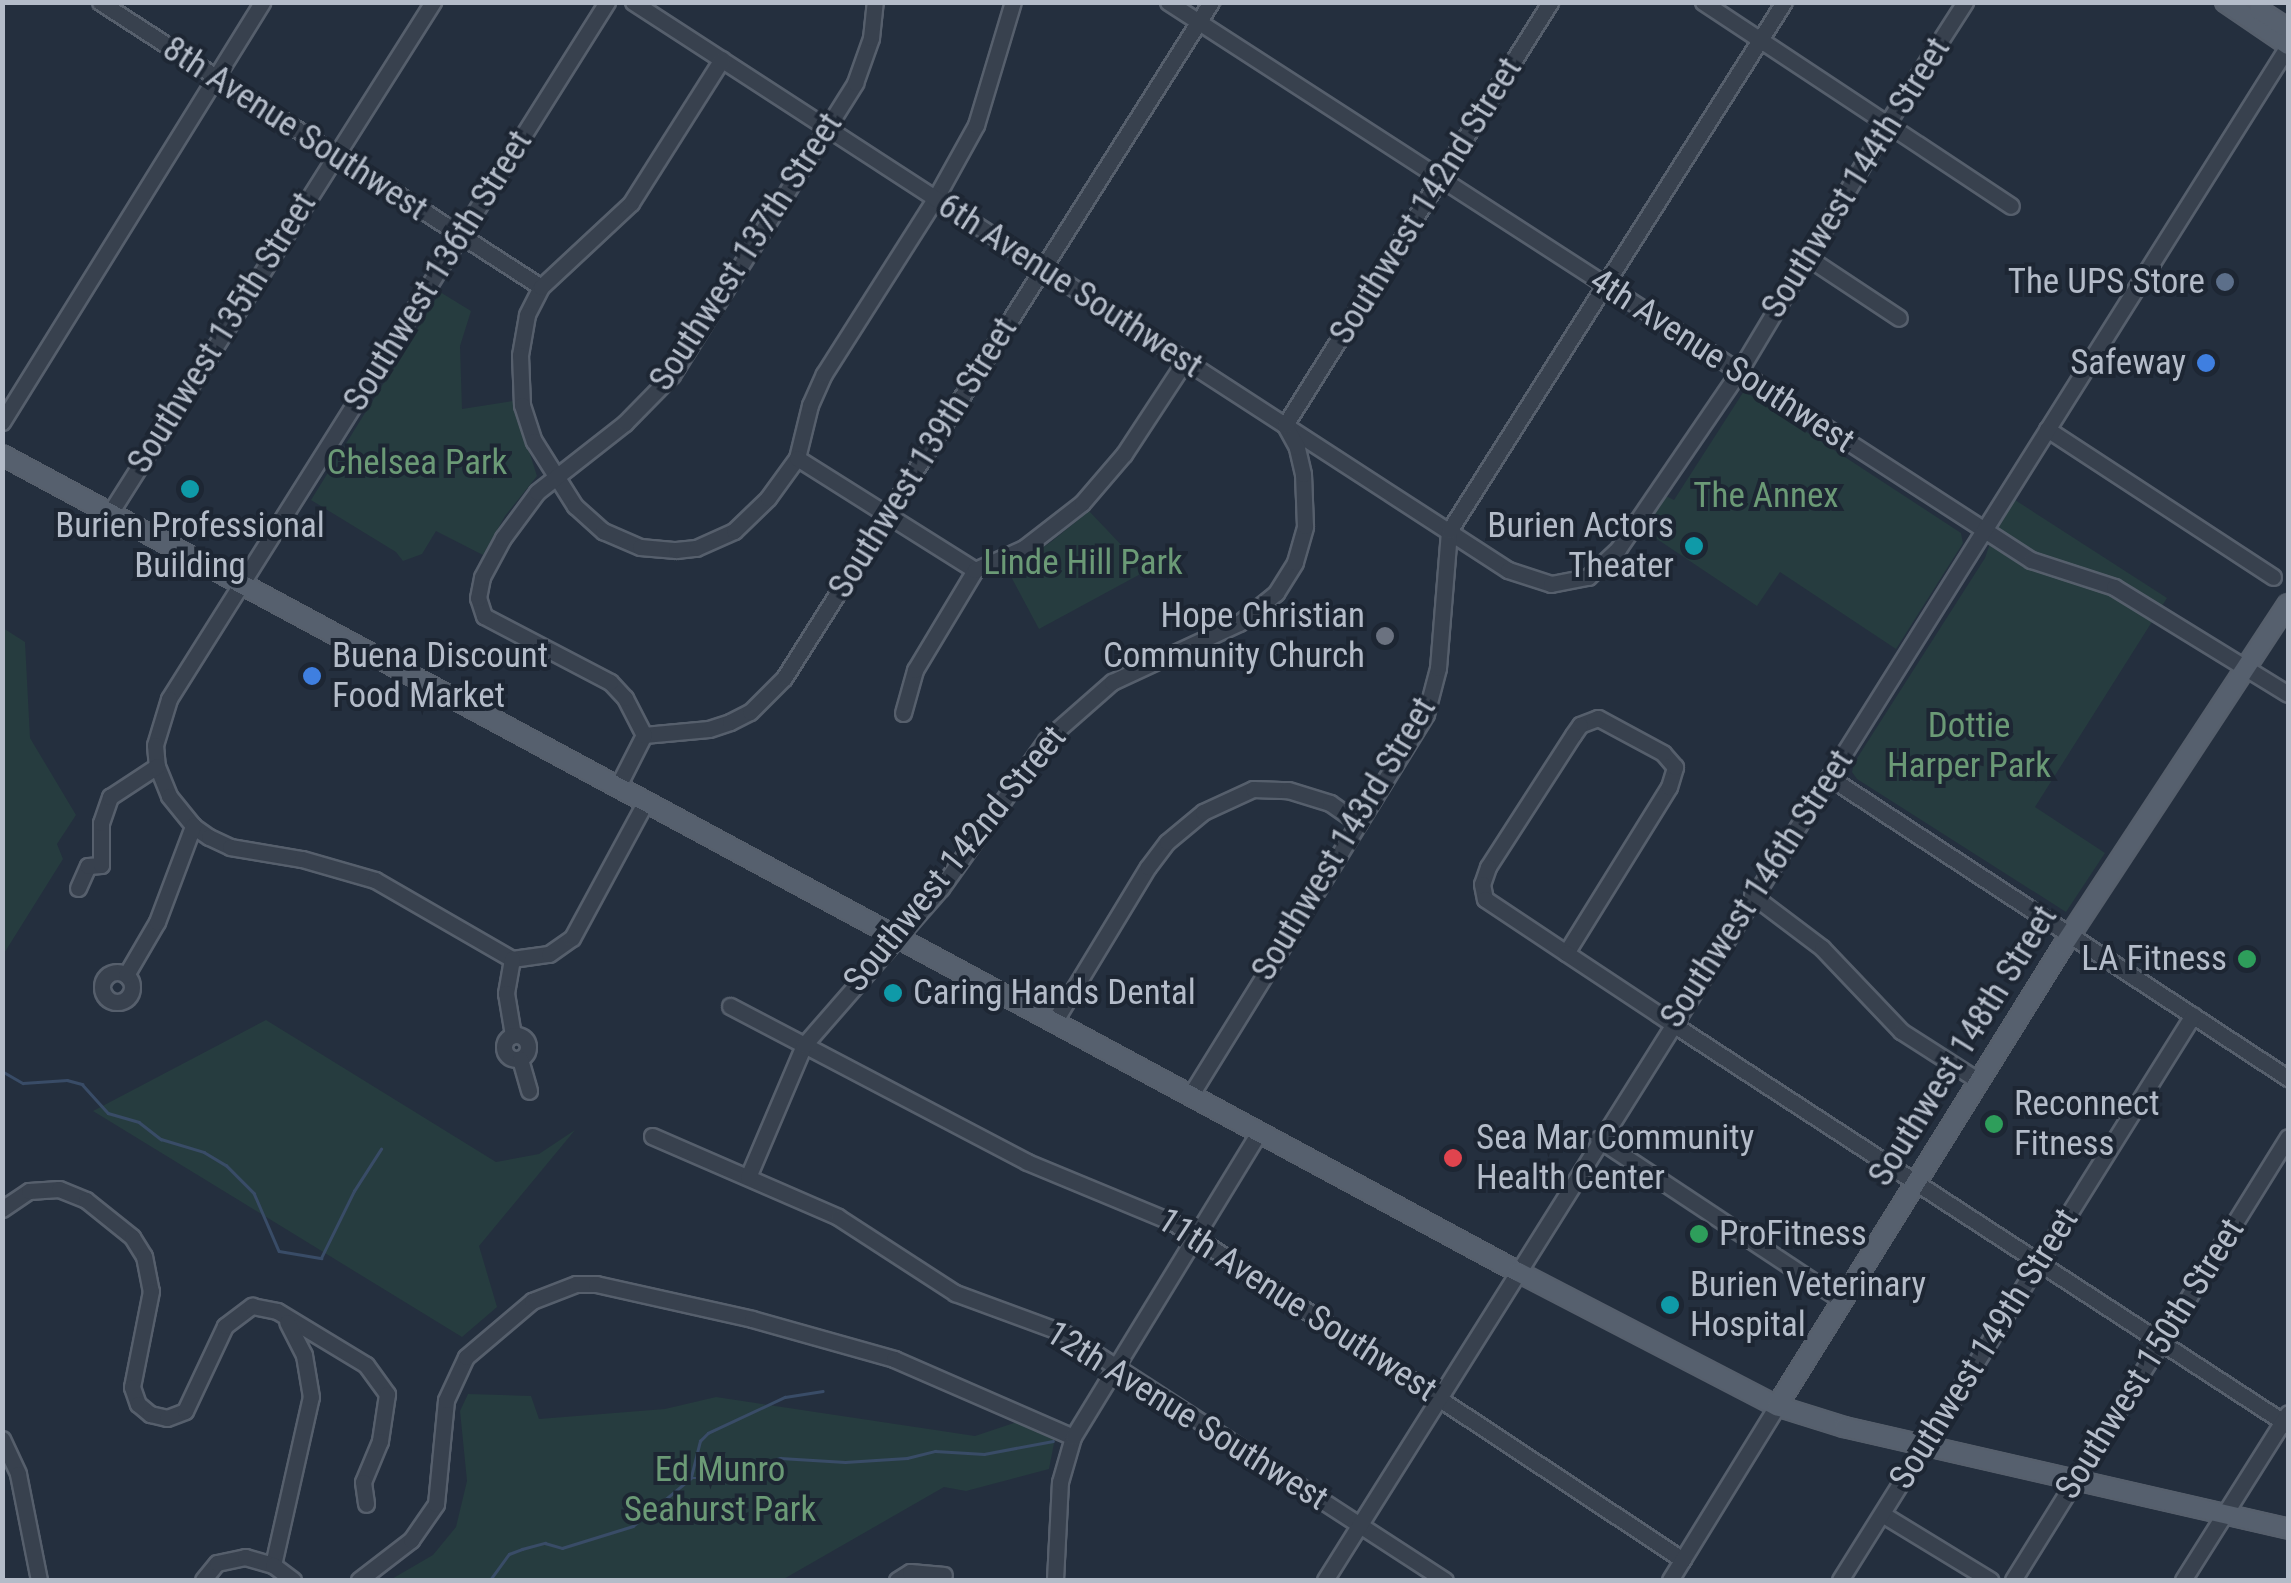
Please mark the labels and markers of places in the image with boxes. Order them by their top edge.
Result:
place label: The UPS Store [2008,261,2205,303]
marker: The UPS Store [2214,271,2236,293]
place label: Safeway [2070,342,2186,384]
marker: Safeway [2195,352,2217,374]
marker: Burien Professional Building [179,478,201,500]
place label: Burien Professional Building [55,505,325,587]
place label: Burien Actors Theater [1487,505,1674,587]
marker: Burien Actors Theater [1683,535,1705,557]
place label: Hope Christian Community Church [1103,595,1365,677]
marker: Hope Christian Community Church [1374,625,1396,647]
place label: Buena Discount Food Market [332,635,548,717]
marker: Buena Discount Food Market [301,665,323,687]
place label: LA Fitness [2081,938,2227,980]
marker: LA Fitness [2236,948,2258,970]
place label: Caring Hands Dental [913,972,1196,1014]
marker: Caring Hands Dental [882,982,904,1004]
place label: Reconnect Fitness [2014,1083,2160,1165]
marker: Reconnect Fitness [1983,1113,2005,1135]
place label: Sea Mar Community Health Center [1476,1117,1754,1199]
marker: Sea Mar Community Health Center [1440,1145,1466,1171]
place label: ProFitness [1719,1213,1867,1255]
marker: ProFitness [1688,1223,1710,1245]
place label: Burien Veterinary Hospital [1690,1264,1926,1346]
marker: Burien Veterinary Hospital [1659,1294,1681,1316]

